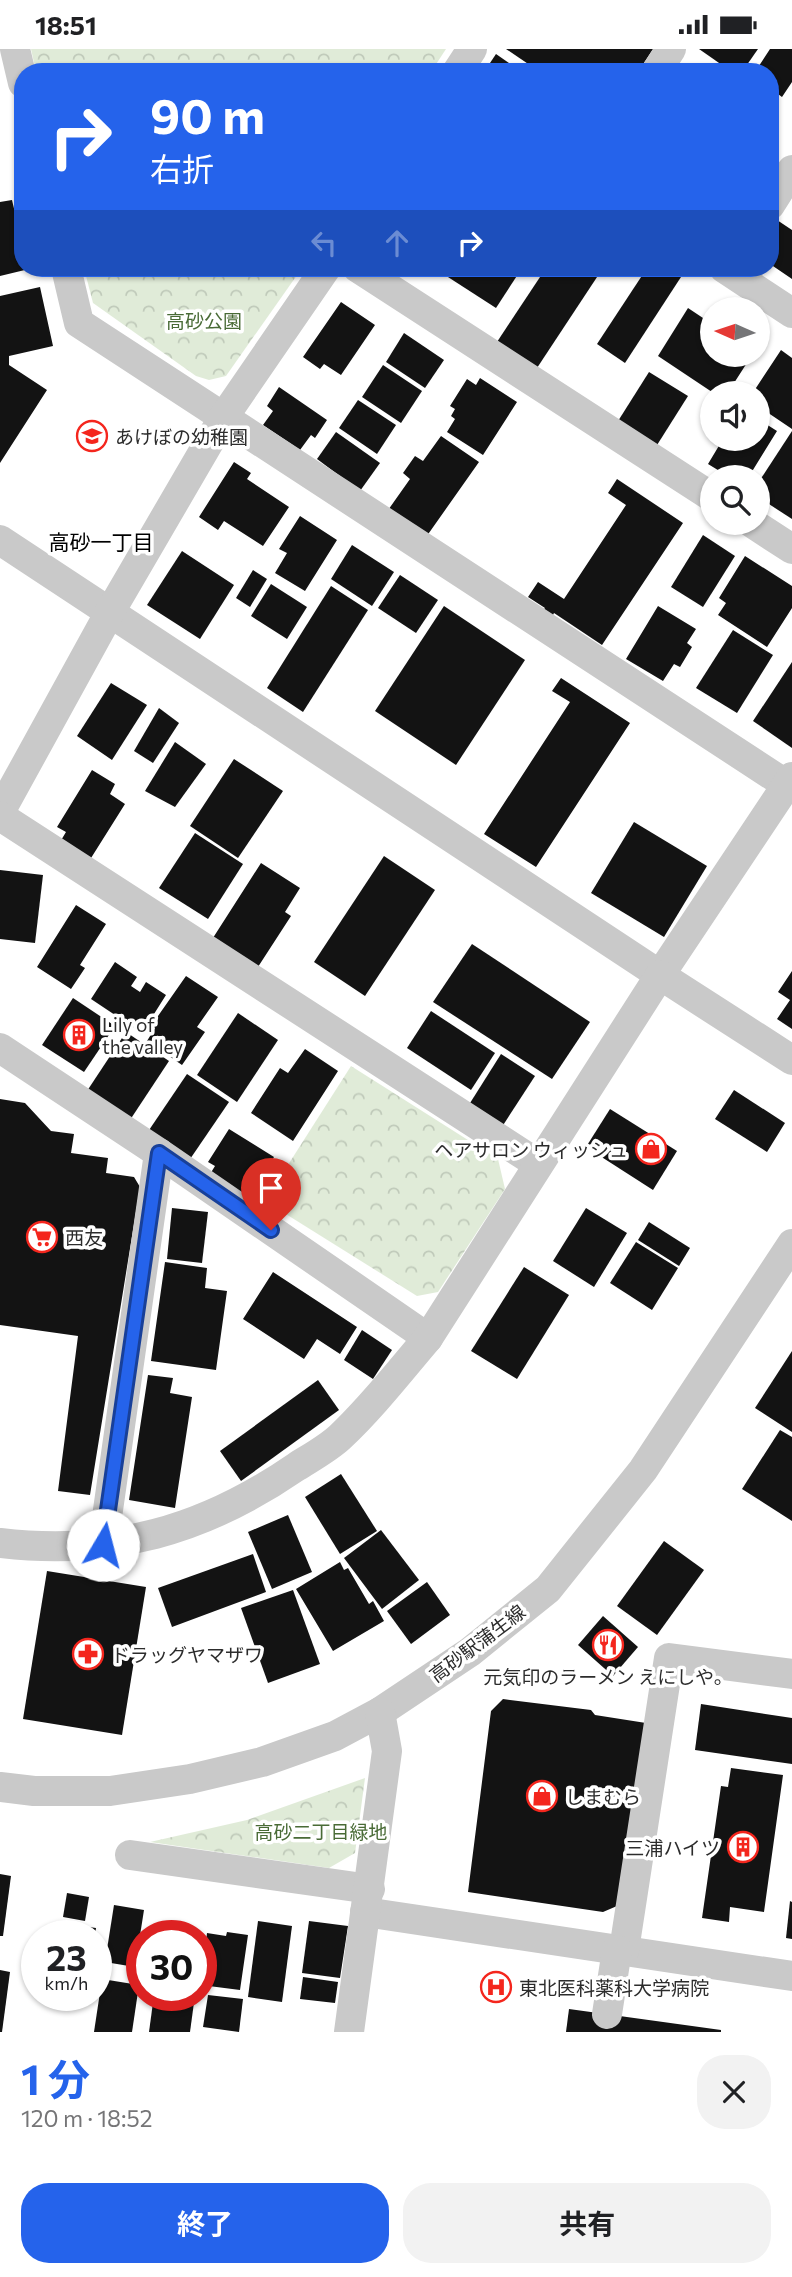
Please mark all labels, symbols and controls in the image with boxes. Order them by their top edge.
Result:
text: 18:51 [35,9,97,40]
text: 90 m [150,84,265,144]
icon: right [35,91,126,182]
text: 右折 [150,148,214,188]
icon: left [305,224,343,262]
icon: ahead [378,224,416,262]
icon: right [451,224,489,262]
north arrow [700,297,770,367]
map controls [700,297,770,535]
park label: 高砂公園 [166,309,242,332]
button: sound [700,381,770,451]
school or university icon: あけぼの幼稚園 [75,419,109,453]
place label: あけぼの幼稚園 [115,425,248,448]
button: search [700,465,770,535]
district label: 高砂一丁目 [49,529,154,554]
place label: Lily of the valley [102,1013,183,1058]
building icon: Lily of the valley [62,1018,96,1052]
shop icon: ヘアサロン ウィッシュ [634,1132,668,1166]
place label: ヘアサロン ウィッシュ [434,1138,628,1161]
pin [241,1158,301,1230]
icon: arrive [252,1169,290,1207]
supermarket icon: 西友 [25,1220,59,1254]
place label: 西友 [65,1226,103,1249]
position arrow [66,1508,140,1582]
street label: 高砂駅蒲生線 [425,1600,529,1686]
restaurant icon: 元気印のラーメン えにしや。 [591,1628,625,1662]
pharmacy icon: ドラッグヤマザワ [71,1637,105,1671]
place label: ドラッグヤマザワ [111,1643,263,1666]
place label: 元気印のラーメン えにしや。 [483,1665,733,1688]
shop icon: しまむら [525,1779,559,1813]
place label: しまむら [565,1785,641,1808]
park label: 高砂二丁目緑地 [254,1820,388,1843]
building icon: 三浦ハイツ [726,1830,760,1864]
place label: 三浦ハイツ [625,1836,720,1859]
speed limit sign: 30 [126,1920,217,2011]
text: 23 [46,1935,87,1978]
hospital icon: 東北医科薬科大学病院 [479,1970,513,2004]
text: km/h [45,1972,88,1994]
place label: 東北医科薬科大学病院 [519,1976,709,1999]
text: 1 分 [21,2052,90,2104]
button: close [697,2055,771,2129]
text: 120 m · 18:52 [21,2104,152,2132]
button: 終了 [21,2183,389,2263]
button: 共有 [403,2183,771,2263]

